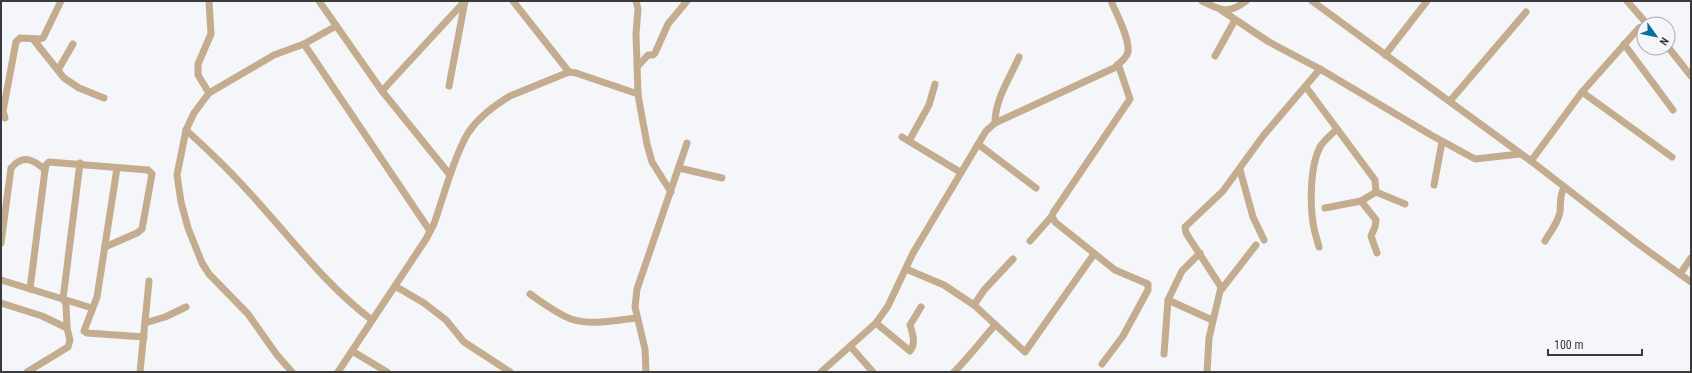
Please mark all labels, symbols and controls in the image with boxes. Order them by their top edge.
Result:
north arrow [1636,16,1676,56]
text: N [1657,35,1671,48]
scale bar [1548,331,1642,357]
text: 100 m [1554,338,1584,352]

